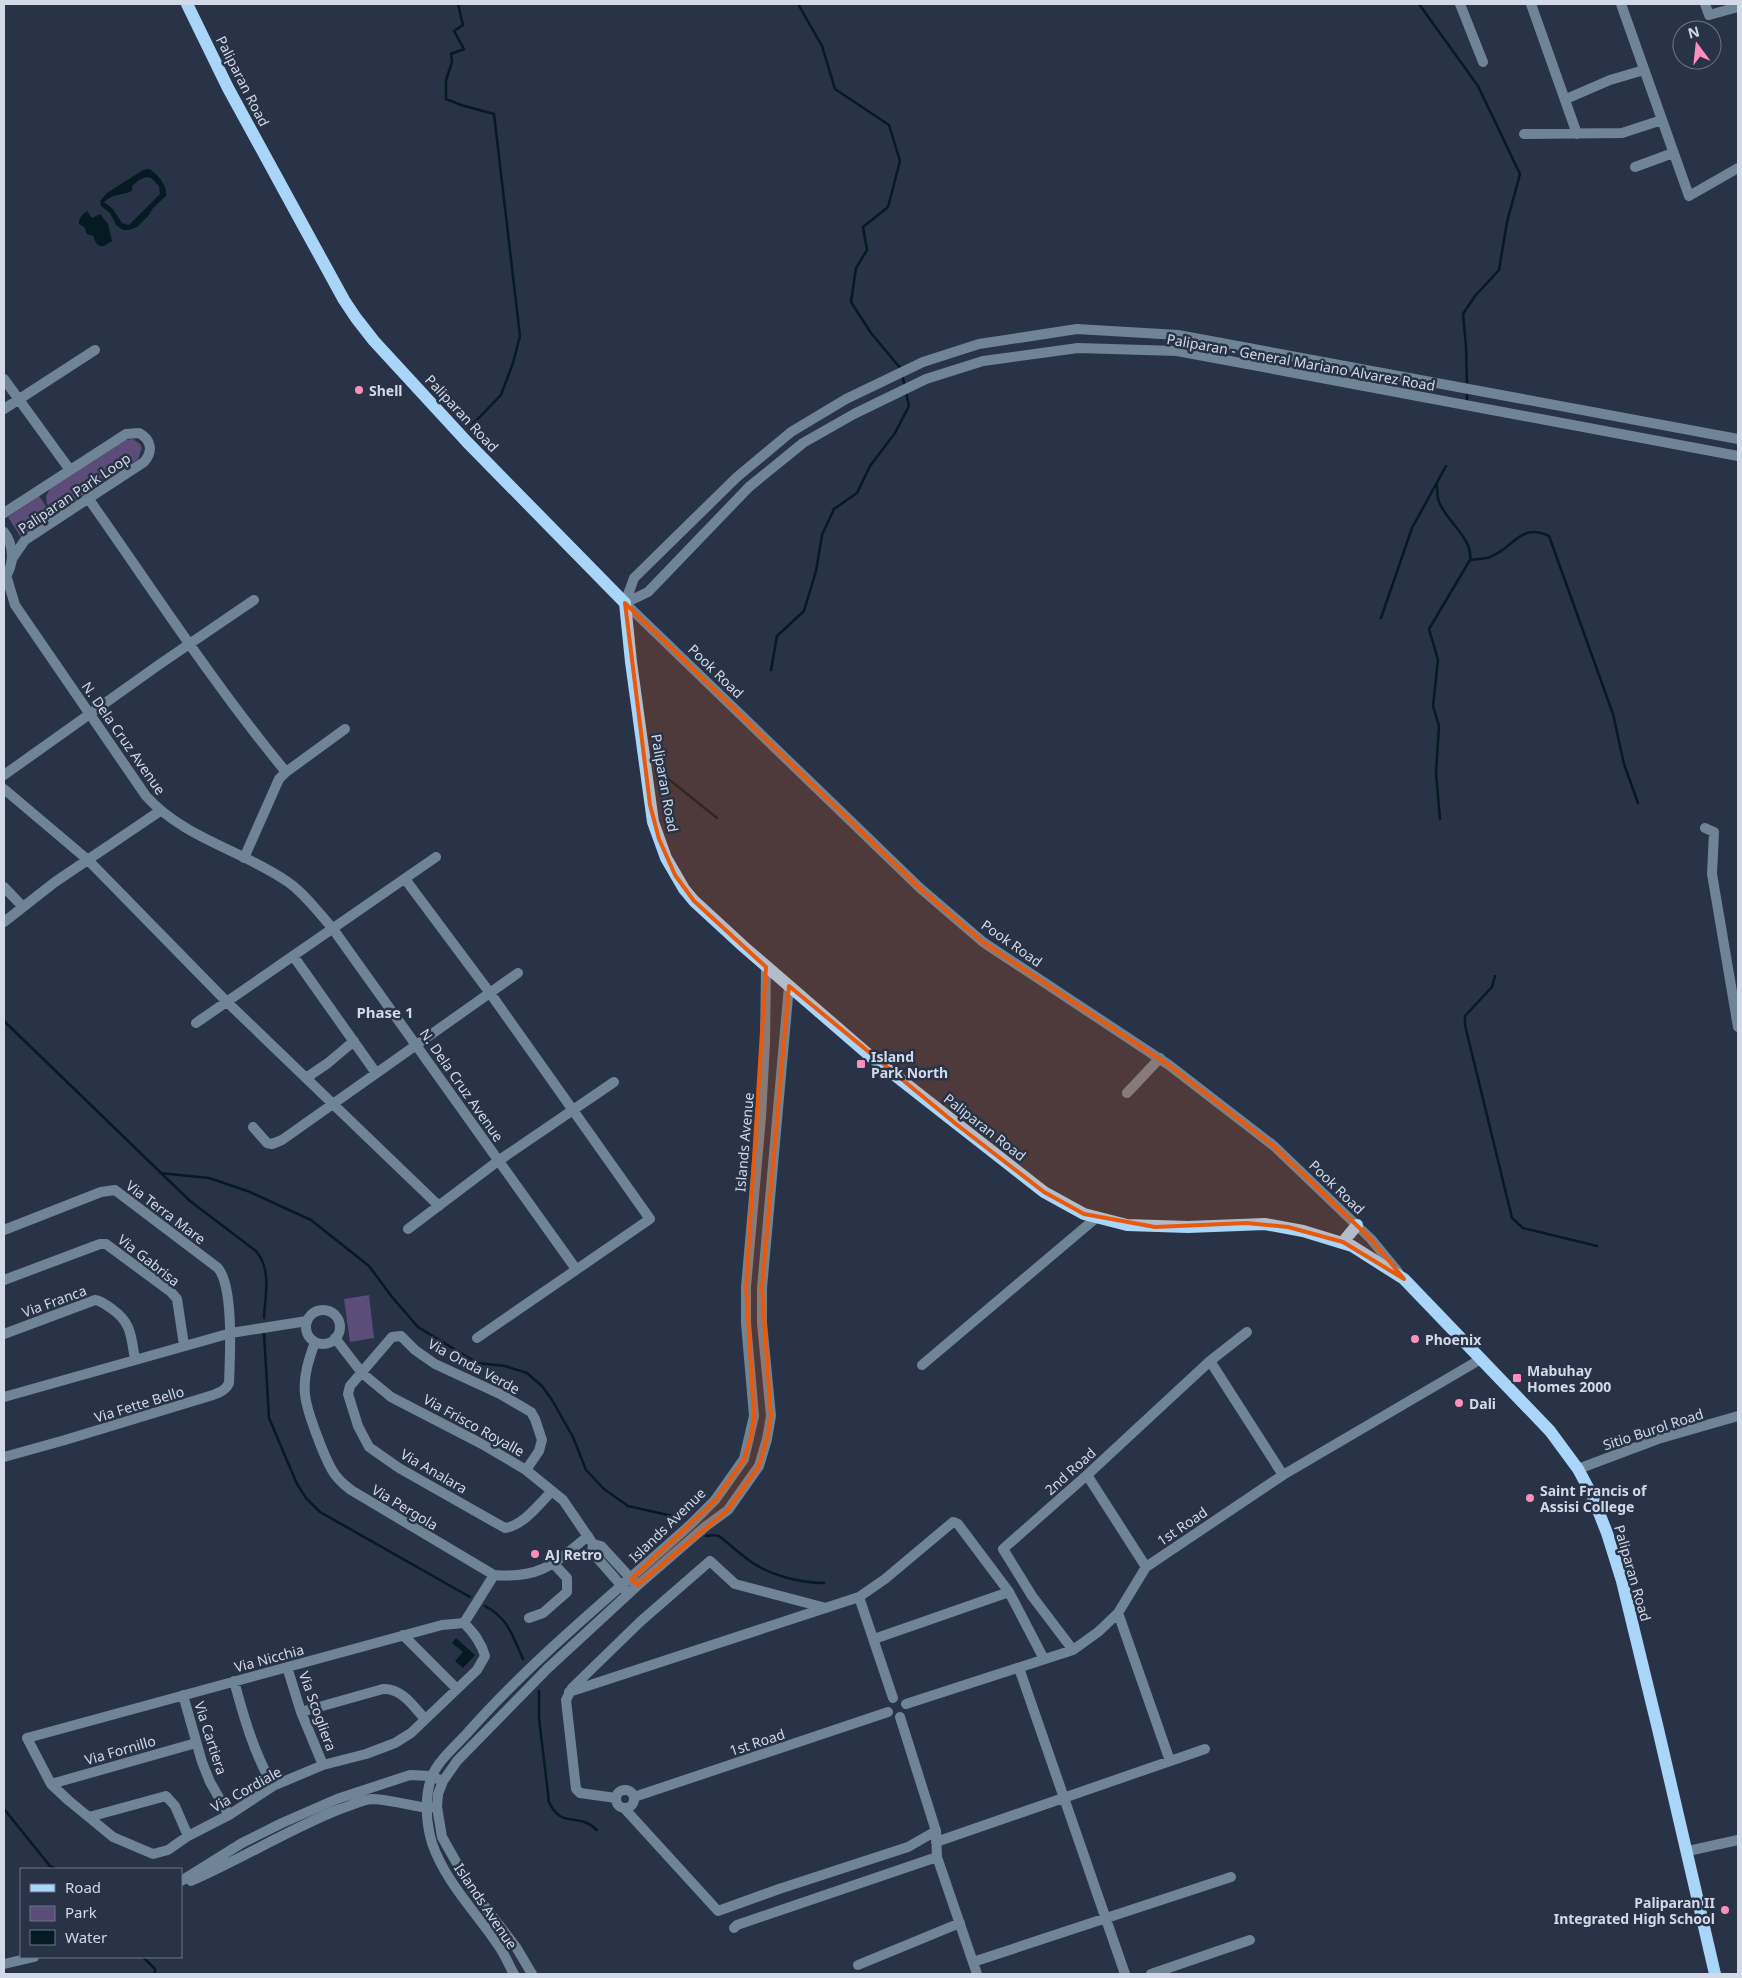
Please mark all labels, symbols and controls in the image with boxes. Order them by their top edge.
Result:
north arrow [1672,20,1722,70]
text: N [1686,21,1701,43]
street label: Paliparan Road [212,32,274,130]
street label: Paliparan - General Mariano Alvarez Road [1165,329,1437,395]
street label: Paliparan Road [421,370,503,456]
place label: Shell [369,381,403,400]
marker: Shell [353,384,365,396]
street label: Paliparan Park Loop [14,448,134,538]
street label: Pook Road [684,640,748,702]
street label: N. Dela Cruz Avenue [78,678,170,798]
street label: Paliparan Road [647,732,683,834]
street label: Pook Road [978,915,1046,971]
district label: Phase 1 [356,1002,414,1022]
street label: N. Dela Cruz Avenue [416,1025,508,1145]
place label: Island Park North [871,1047,948,1082]
marker: Island Park North [855,1058,867,1070]
street label: Paliparan Road [940,1089,1030,1165]
street label: Islands Avenue [730,1091,758,1192]
street label: Pook Road [1305,1156,1369,1218]
street label: Via Terra Mare [122,1176,210,1248]
street label: Via Gabrisa [114,1230,184,1290]
street label: Via Franca [19,1281,89,1321]
place label: Phoenix [1425,1330,1482,1349]
marker: Phoenix [1409,1333,1421,1345]
street label: Via Onda Verde [425,1334,523,1398]
place label: Mabuhay Homes 2000 [1527,1361,1611,1396]
marker: Mabuhay Homes 2000 [1511,1372,1523,1384]
street label: Via Fette Bello [92,1381,186,1427]
street label: Via Frisco Royalle [420,1389,528,1461]
place label: Dali [1469,1394,1496,1413]
marker: Dali [1453,1397,1465,1409]
street label: Sitio Burol Road [1600,1404,1706,1454]
street label: 2nd Road [1040,1443,1100,1499]
street label: Via Analara [397,1444,471,1498]
street label: Via Pergola [368,1480,442,1534]
place label: Saint Francis of Assisi College [1540,1481,1648,1516]
street label: Islands Avenue [625,1483,710,1566]
marker: Saint Francis of Assisi College [1524,1492,1536,1504]
street label: 1st Road [1153,1502,1211,1550]
street label: Paliparan Road [1610,1523,1656,1623]
place label: AJ Retro [545,1545,602,1564]
marker: AJ Retro [529,1548,541,1560]
street label: Via Nicchia [232,1640,306,1676]
street label: Via Scogliera [295,1669,341,1753]
street label: Via Cartiera [190,1699,232,1777]
street label: 1st Road [727,1724,787,1760]
street label: Via Fornillo [82,1731,158,1769]
street label: Via Cordiale [207,1762,285,1816]
street label: Islands Avenue [450,1859,522,1953]
legend [20,1868,182,1958]
text: Road [65,1877,101,1897]
place label: Paliparan II Integrated High School [1554,1893,1715,1928]
text: Park [65,1902,97,1922]
marker: Paliparan II Integrated High School [1719,1904,1731,1916]
text: Water [65,1927,107,1947]

